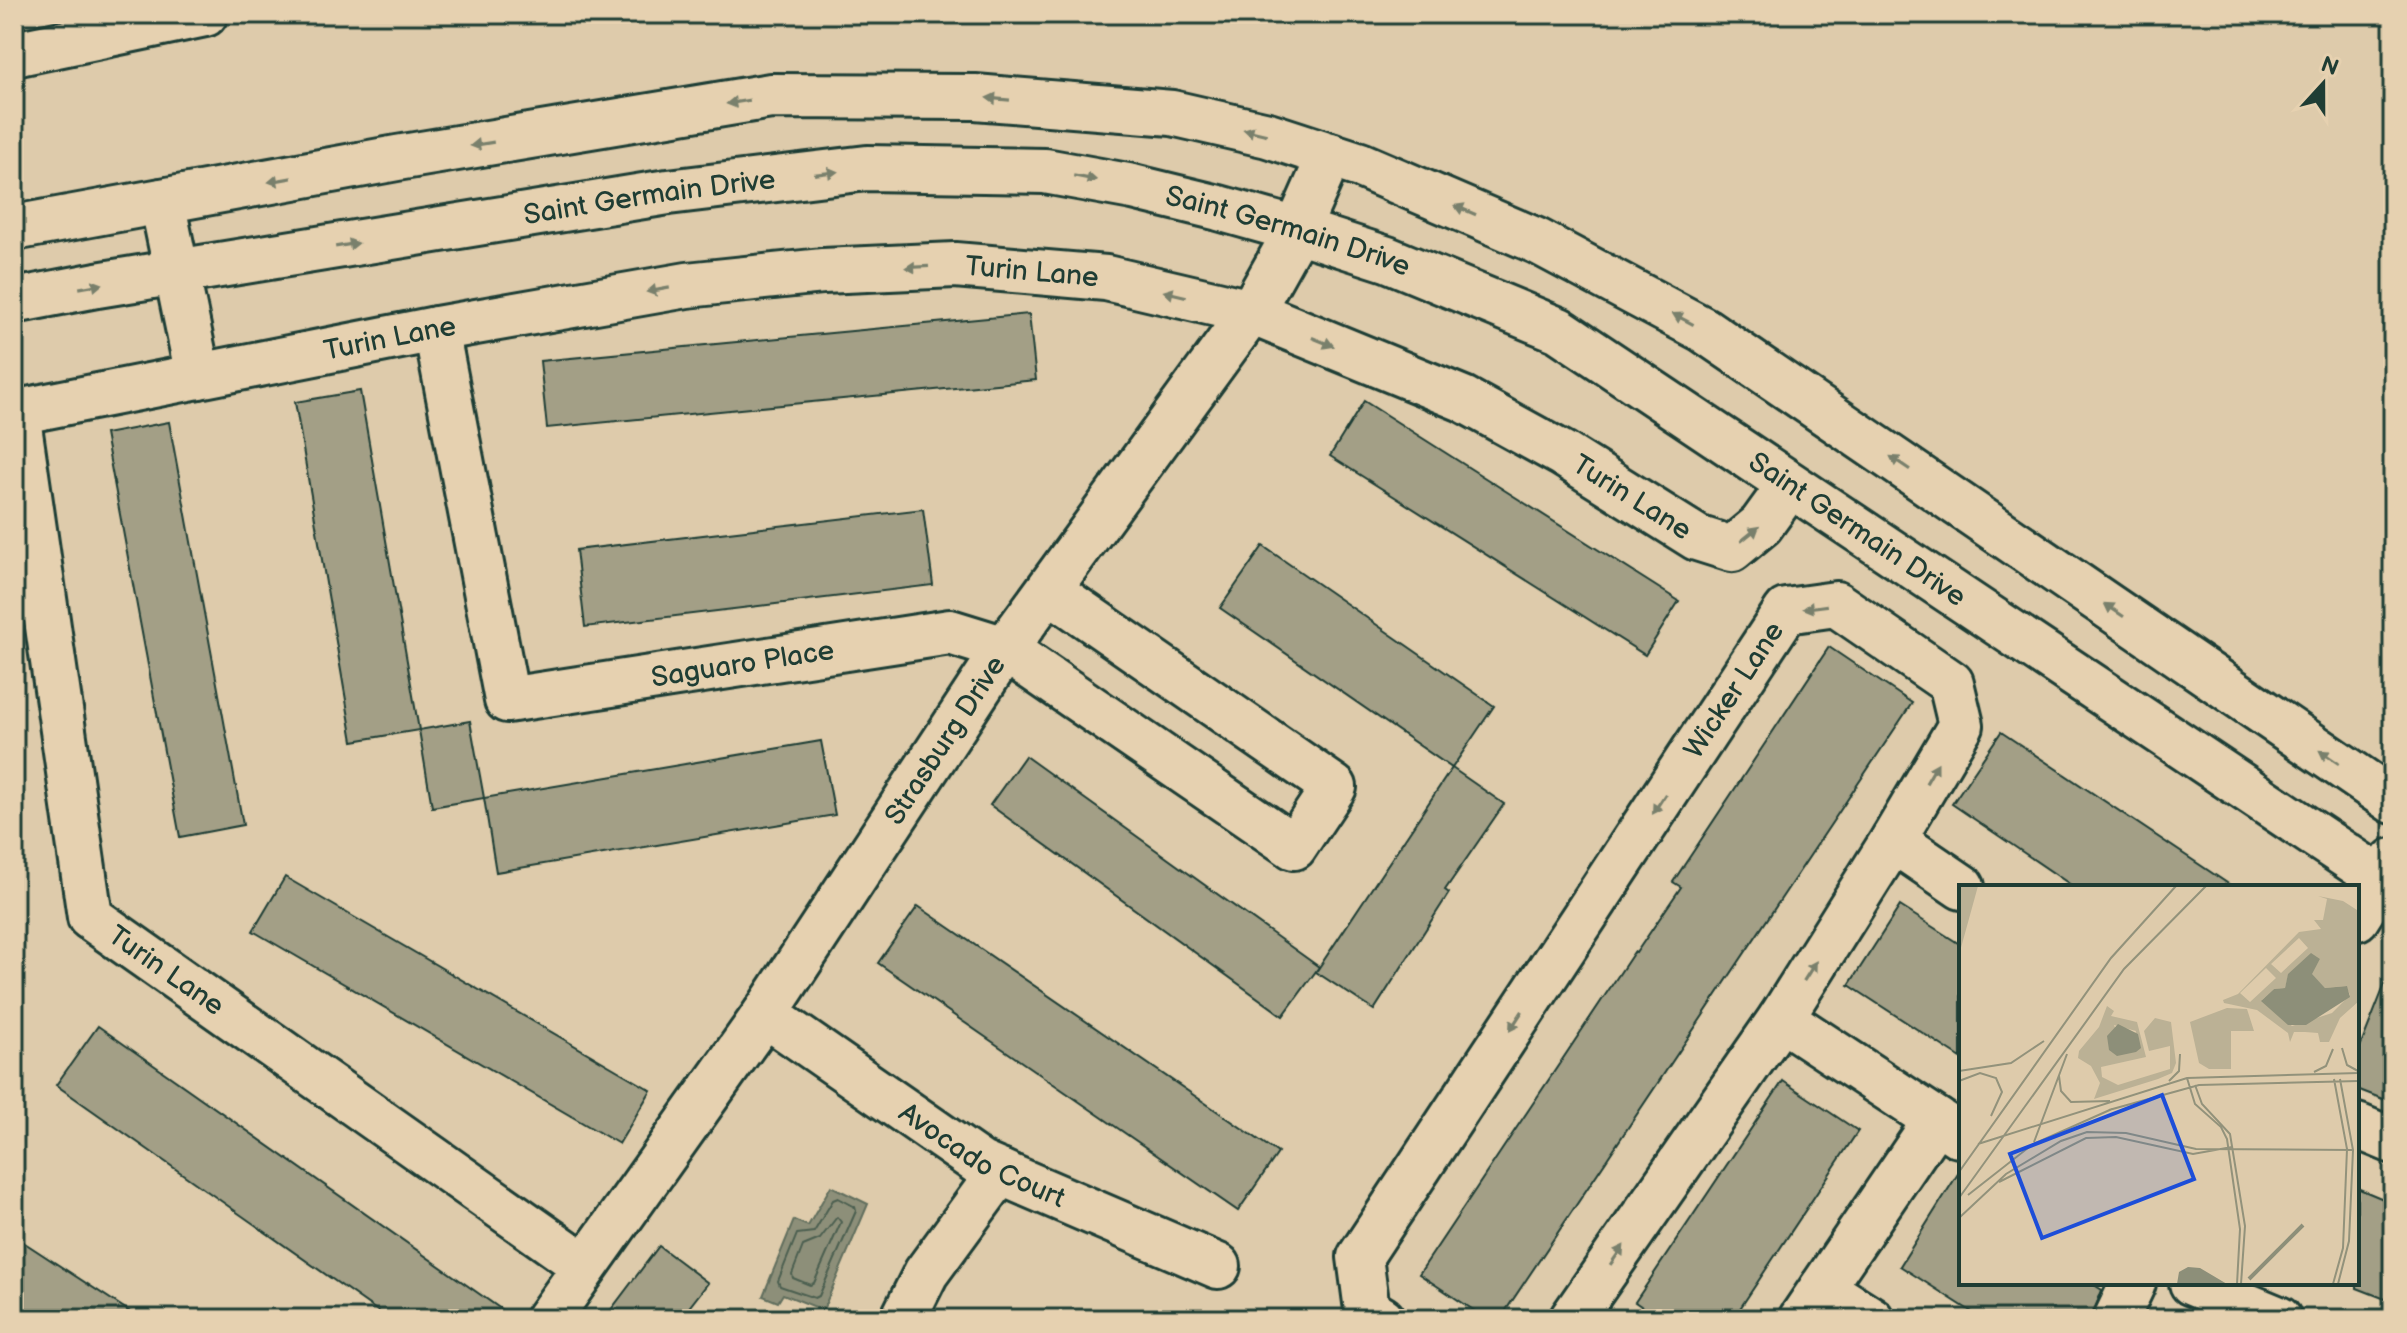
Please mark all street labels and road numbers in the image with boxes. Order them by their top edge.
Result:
street label: Saint Germain Drive [521,163,777,232]
street label: Saint Germain Drive [1162,179,1415,283]
street label: Turin Lane [964,249,1100,294]
street label: Turin Lane [321,309,458,367]
street label: Saint Germain Drive [1743,445,1972,614]
street label: Turin Lane [1567,448,1698,547]
street label: Wicker Lane [1677,616,1791,765]
street label: Saguaro Place [649,634,836,694]
street label: Strasburg Drive [878,650,1012,831]
street label: Turin Lane [102,919,230,1023]
street label: Avocado Court [893,1096,1071,1215]

